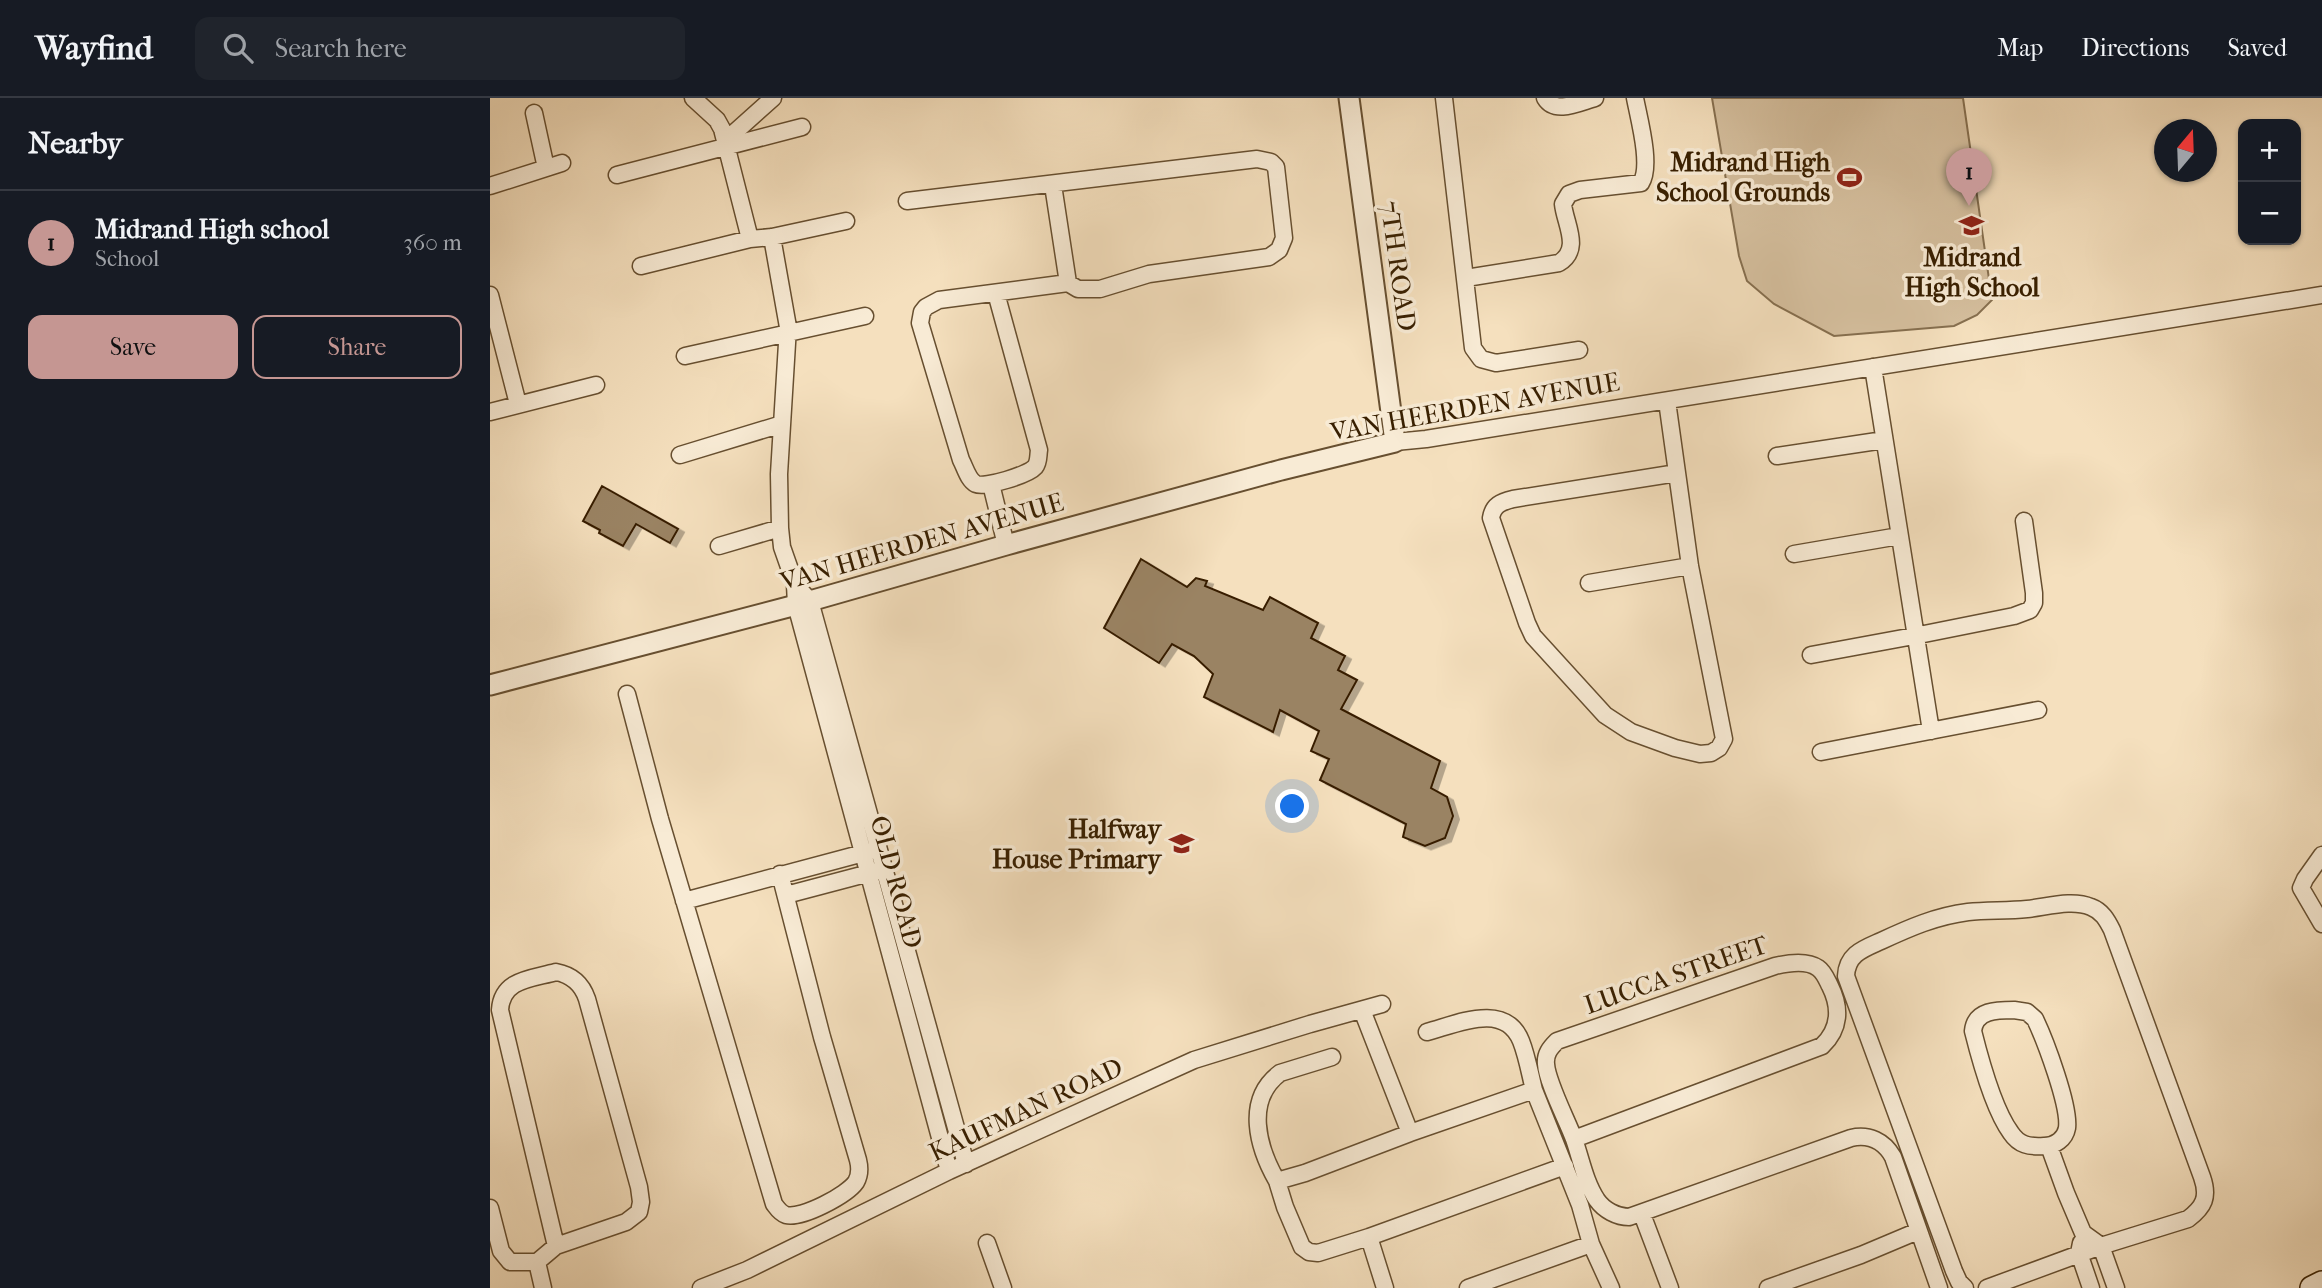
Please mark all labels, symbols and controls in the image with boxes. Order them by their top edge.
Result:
search box [195,17,685,80]
text: Wayfind [35,29,153,68]
icon: search [219,29,257,67]
text: Search here [275,33,407,64]
text: Map [1997,34,2043,62]
text: Directions [2081,34,2189,62]
text: Saved [2227,34,2287,62]
north arrow [2154,119,2217,182]
map controls [2238,119,2301,245]
button: + [2238,119,2301,182]
text: Nearby [28,126,123,161]
place label: Midrand High School Grounds [1656,147,1830,208]
pin: 1 [1946,148,1992,206]
sports icon: Midrand High School Grounds [1836,163,1864,191]
button: − [2238,182,2301,245]
street label: 7TH ROAD [1374,199,1422,333]
school or university icon: Midrand High School [1958,211,1986,239]
text: Midrand High school [95,214,329,245]
text: 1 [47,229,55,256]
text: 360 m [403,229,462,256]
place label: Midrand High School [1905,242,2040,303]
text: School [95,245,159,272]
button: Save [28,315,238,379]
button: Share [252,315,462,379]
street label: VAN HEERDEN AVENUE [1327,366,1622,448]
street label: VAN HEERDEN AVENUE [776,487,1067,598]
your location [1275,789,1309,823]
street label: OLD ROAD [863,812,929,952]
place label: Halfway House Primary [992,814,1163,875]
school or university icon: Halfway House Primary [1167,830,1195,858]
street label: LUCCA STREET [1580,929,1772,1021]
street label: KAUFMAN ROAD [924,1052,1128,1168]

